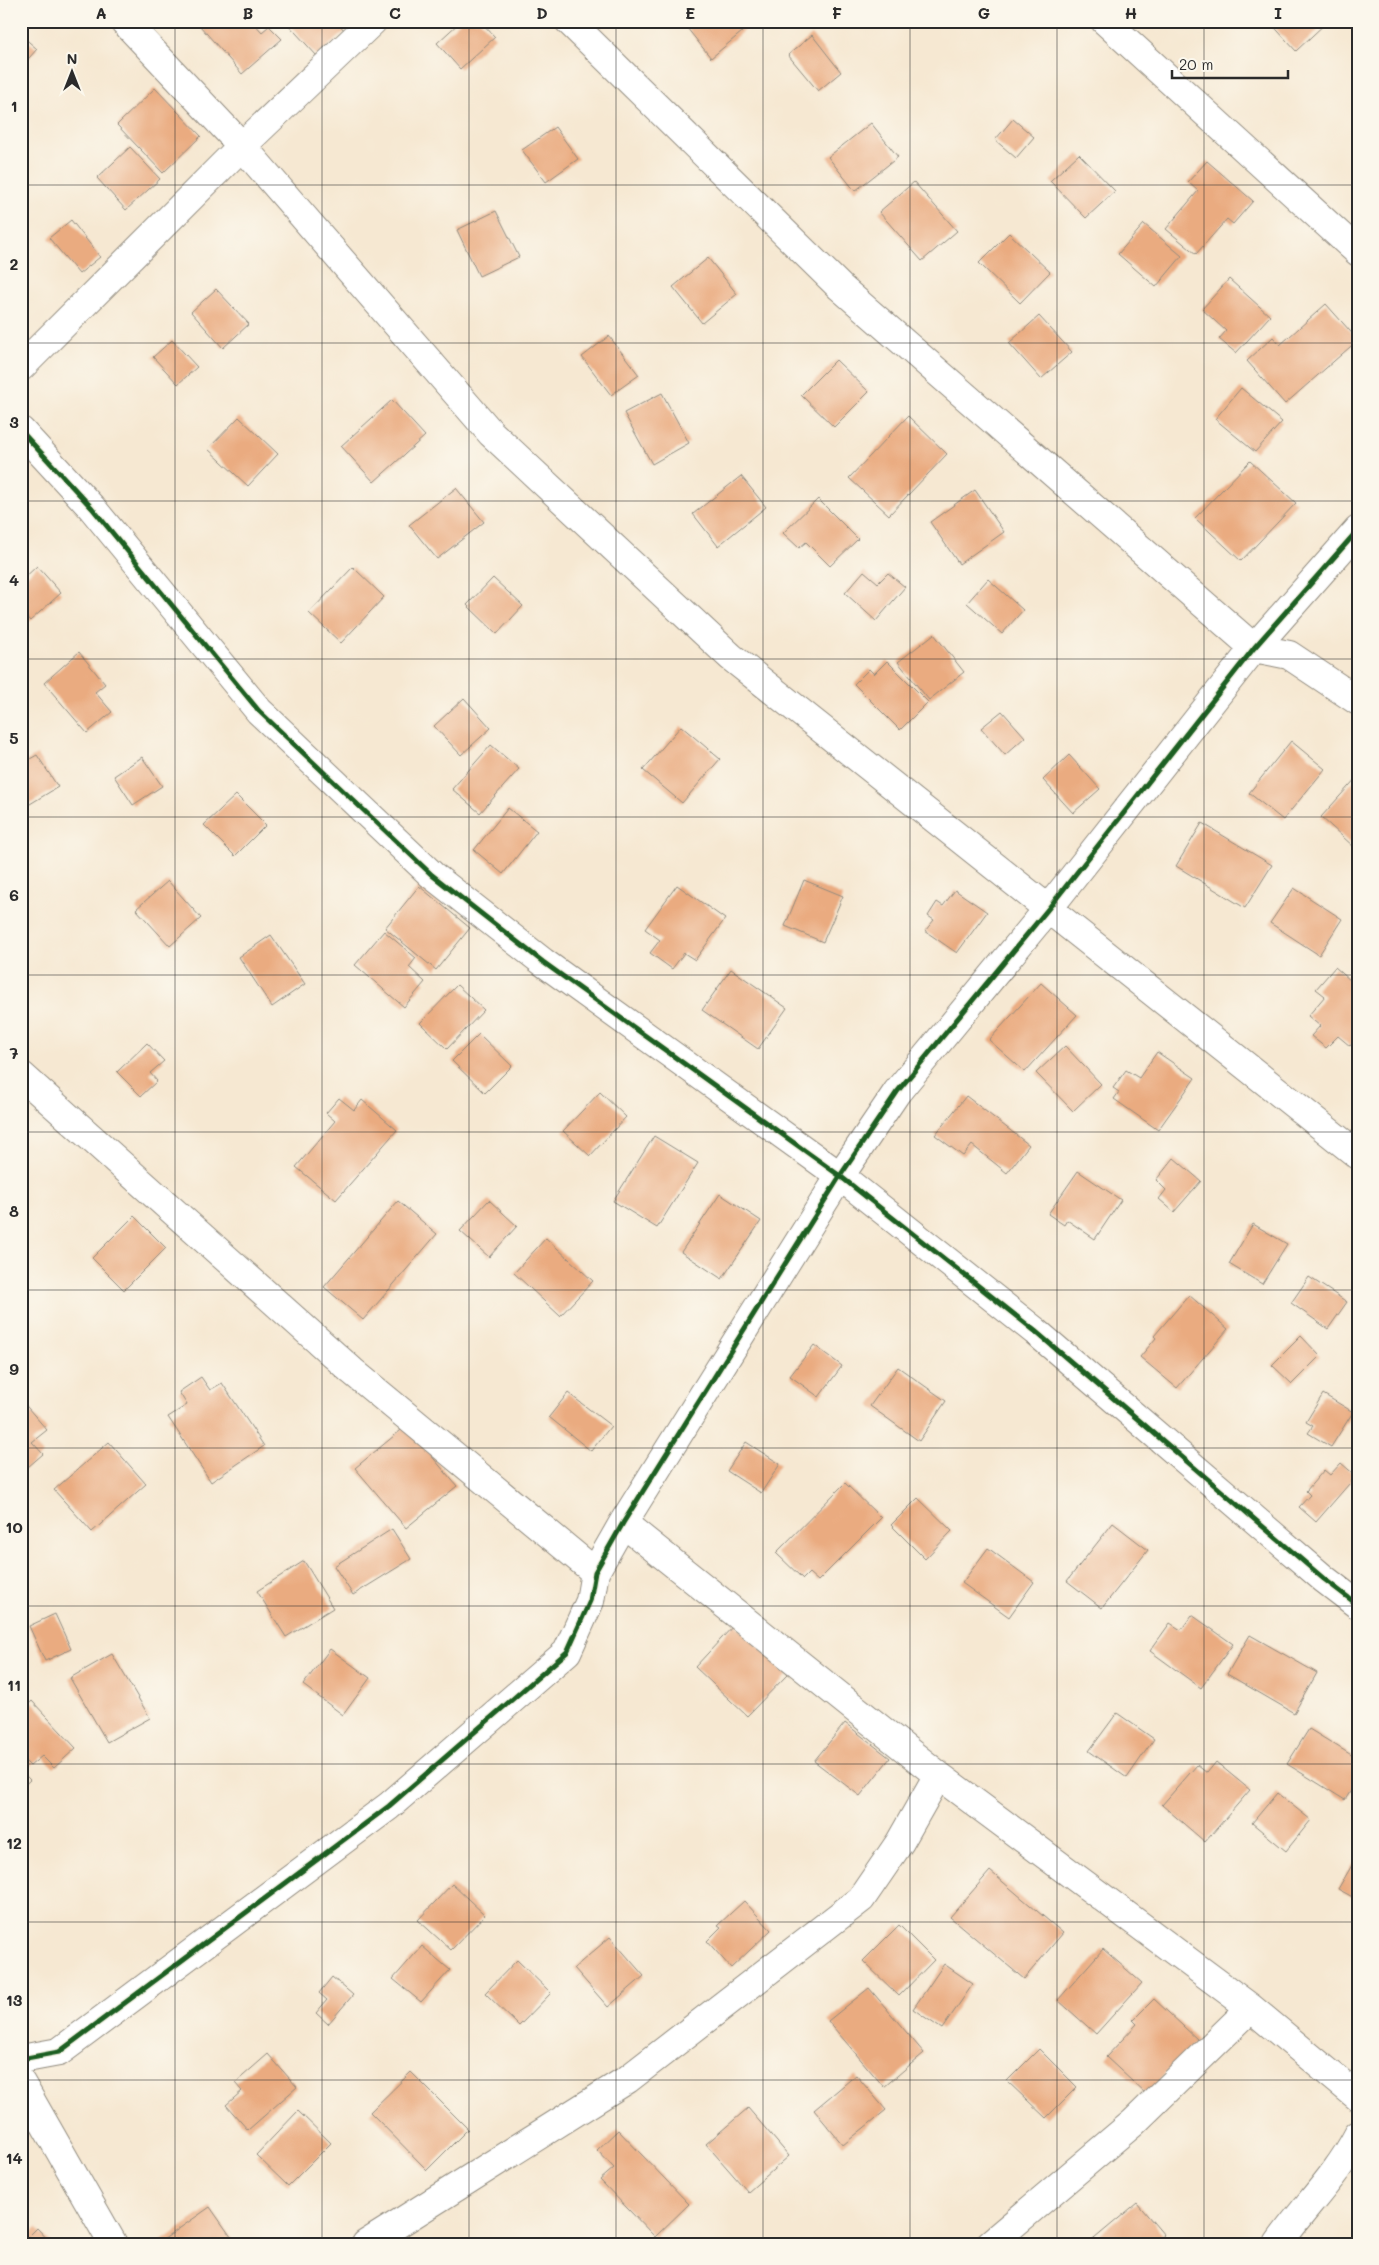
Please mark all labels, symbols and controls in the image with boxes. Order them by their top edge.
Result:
text: A [95,2,107,23]
text: B [243,2,253,23]
text: C [389,2,401,23]
text: D [536,2,548,23]
text: E [685,2,695,23]
text: F [832,2,842,23]
text: G [978,2,990,23]
text: H [1125,2,1137,23]
text: I [1274,2,1282,23]
north arrow [48,48,98,98]
scale bar [1172,48,1288,80]
text: N [67,49,77,68]
text: 20 m [1179,54,1213,74]
text: 1 [10,95,18,116]
text: 2 [10,253,19,274]
text: 3 [9,411,19,432]
text: 4 [9,569,19,590]
text: 5 [9,727,19,748]
text: 6 [9,884,19,905]
text: 7 [10,1042,19,1063]
text: 8 [9,1200,19,1221]
text: 9 [9,1358,19,1379]
text: 10 [5,1516,23,1537]
text: 11 [7,1674,21,1695]
text: 12 [6,1832,22,1853]
text: 13 [6,1989,23,2010]
text: 14 [5,2147,23,2168]

